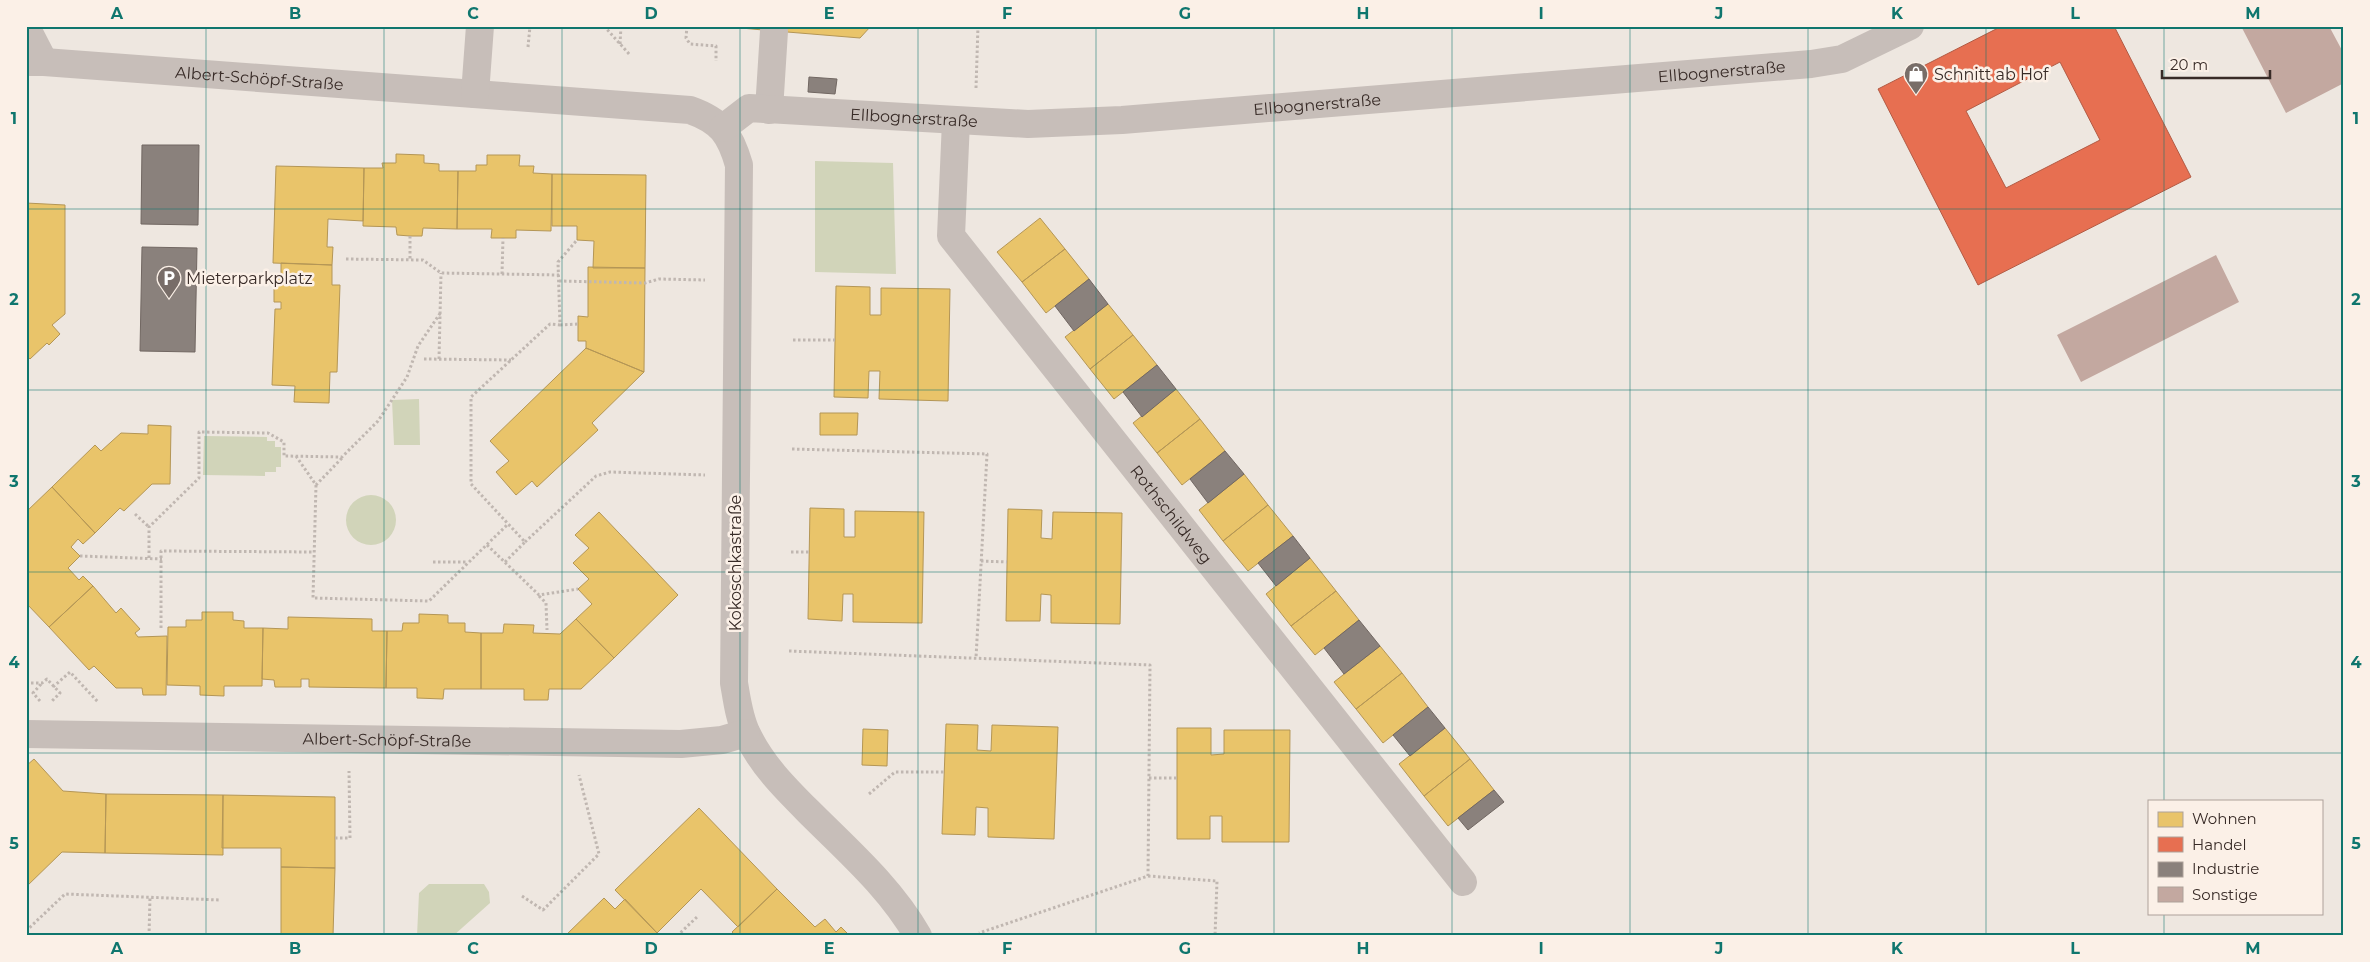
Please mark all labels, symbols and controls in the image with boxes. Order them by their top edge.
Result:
text: A [110,4,124,23]
text: B [289,4,301,23]
text: C [467,4,479,23]
text: D [644,4,658,23]
text: E [824,4,834,23]
text: F [1002,4,1012,23]
text: G [1179,4,1191,23]
text: H [1357,4,1369,23]
text: I [1538,4,1544,23]
text: J [1714,4,1723,23]
text: K [1891,4,1904,23]
text: L [2070,4,2080,23]
text: M [2245,4,2261,23]
scale bar [2162,48,2270,80]
text: 20 m [2170,55,2208,74]
street label: Ellbognerstraße [1657,57,1786,86]
shop icon: Schnitt ab Hof [1903,61,1929,95]
street label: Albert-Schöpf-Straße [175,63,344,94]
place label: Schnitt ab Hof [1934,65,2049,84]
street label: Ellbognerstraße [1252,90,1382,119]
street label: Ellbognerstraße [849,105,978,131]
text: 1 [11,109,17,128]
text: 1 [2353,109,2359,128]
parking icon: Mieterparkplatz [156,265,182,299]
place label: Mieterparkplatz [186,269,313,288]
text: 2 [9,290,19,309]
text: 2 [2351,290,2361,309]
street label: Rothschildweg [1126,461,1216,568]
text: 3 [8,472,19,491]
text: 3 [2350,472,2361,491]
street label: Kokoschkastraße [726,495,745,631]
text: 4 [8,653,20,672]
text: 4 [2350,653,2362,672]
street label: Albert-Schöpf-Straße [302,729,471,751]
legend [2148,800,2322,914]
text: Wohnen [2192,809,2257,828]
text: 5 [9,834,19,853]
text: 5 [2351,834,2361,853]
text: Handel [2192,835,2246,854]
text: Industrie [2192,859,2259,878]
text: Sonstige [2192,885,2258,904]
text: A [110,939,124,958]
text: B [289,939,301,958]
text: C [467,939,479,958]
text: D [644,939,658,958]
text: E [824,939,834,958]
text: F [1002,939,1012,958]
text: G [1179,939,1191,958]
text: H [1357,939,1369,958]
text: I [1538,939,1544,958]
text: J [1714,939,1723,958]
text: K [1891,939,1904,958]
text: L [2070,939,2080,958]
text: M [2245,939,2261,958]

